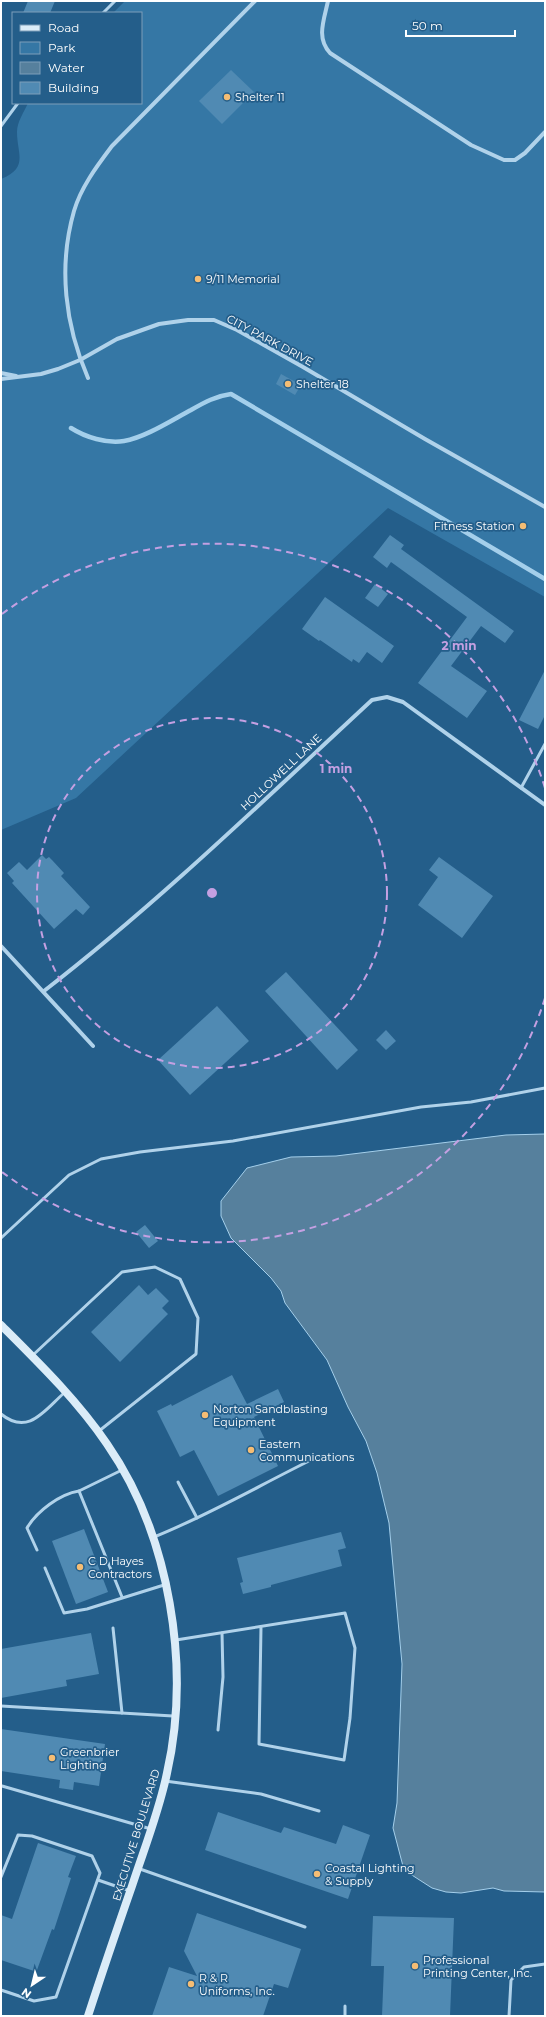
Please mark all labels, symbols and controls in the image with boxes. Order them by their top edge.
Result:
legend [12,12,142,104]
scale bar [406,12,515,38]
text: 50 m [412,18,443,33]
text: Road [48,20,79,35]
text: Park [48,40,76,55]
text: Water [48,60,85,75]
text: Building [48,80,99,95]
place label: Shelter 11 [235,90,285,104]
marker: Shelter 11 [222,92,232,102]
place label: 9/11 Memorial [206,272,280,286]
marker: 9/11 Memorial [193,274,203,284]
street label: CITY PARK DRIVE [224,311,316,369]
place label: Shelter 18 [296,377,349,391]
marker: Shelter 18 [283,379,293,389]
place label: Fitness Station [434,519,515,533]
marker: Fitness Station [518,521,528,531]
text: 2 min [442,638,476,653]
street label: HOLLOWELL LANE [237,731,325,813]
text: 1 min [320,761,352,776]
centre of rings [205,886,219,900]
place label: Norton Sandblasting Equipment [213,1402,328,1429]
marker: Norton Sandblasting Equipment [200,1410,210,1420]
place label: Eastern Communications [259,1437,355,1464]
marker: Eastern Communications [246,1445,256,1455]
place label: C D Hayes Contractors [88,1554,153,1581]
marker: C D Hayes Contractors [75,1562,85,1572]
place label: Greenbrier Lighting [60,1745,119,1772]
marker: Greenbrier Lighting [47,1753,57,1763]
street label: EXECUTIVE BOULEVARD [109,1767,163,1903]
place label: Coastal Lighting & Supply [325,1861,415,1888]
marker: Coastal Lighting & Supply [312,1869,322,1879]
place label: Professional Printing Center, Inc. [423,1953,532,1980]
marker: Professional Printing Center, Inc. [410,1961,420,1971]
north arrow [12,1965,52,2005]
place label: R & R Uniforms, Inc. [199,1971,275,1998]
marker: R & R Uniforms, Inc. [186,1979,196,1989]
text: N [19,1985,34,2001]

